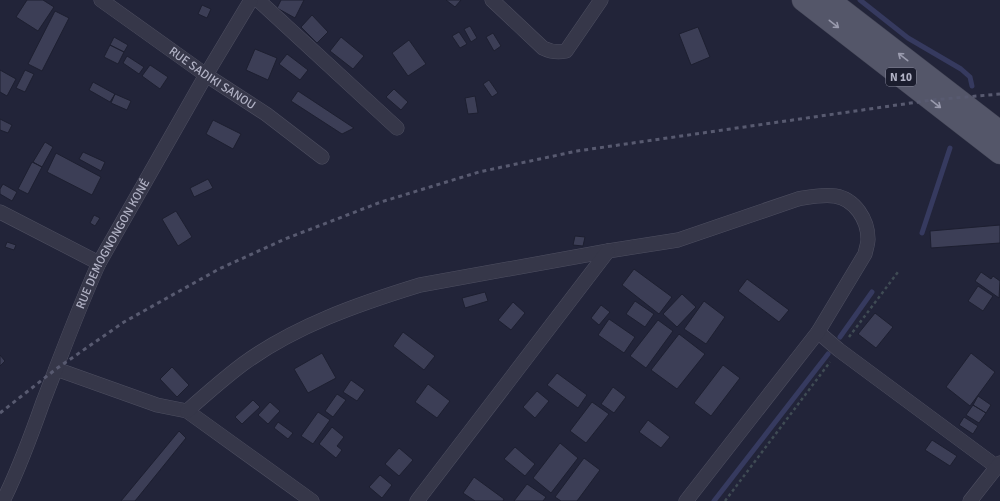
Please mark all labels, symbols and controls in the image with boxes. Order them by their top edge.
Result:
one-way arrow [828,20,839,28]
street label: RUE SADIKI SANOU [166,44,258,113]
one-way arrow [897,53,908,61]
road number: N 10 [886,68,916,86]
one-way arrow [931,99,942,108]
street label: RUE DEMOGNONGON KONÉ [73,176,153,311]

